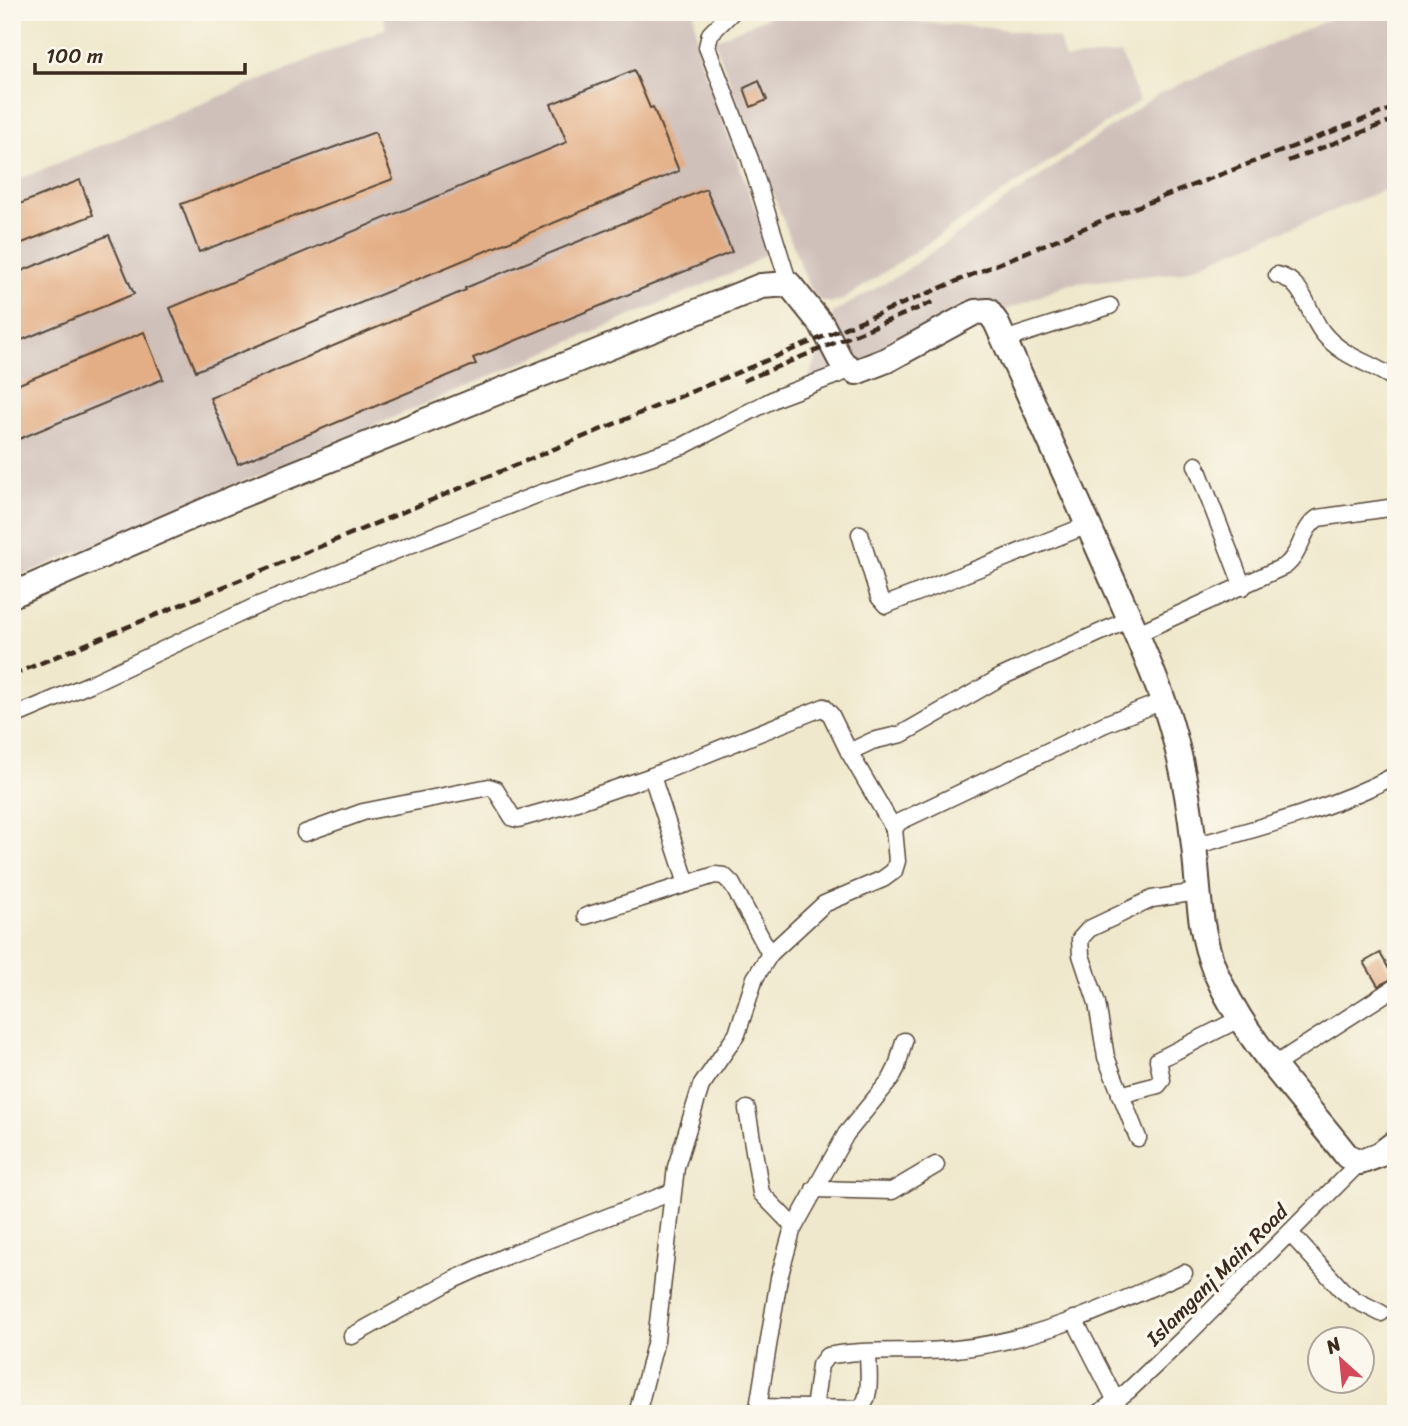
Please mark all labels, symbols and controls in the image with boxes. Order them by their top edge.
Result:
scale bar [35,32,245,76]
text: 100 m [46,37,103,75]
street label: Islamganj Main Road [1136,1193,1299,1356]
north arrow [1306,1324,1376,1394]
text: N [1319,1327,1348,1363]

